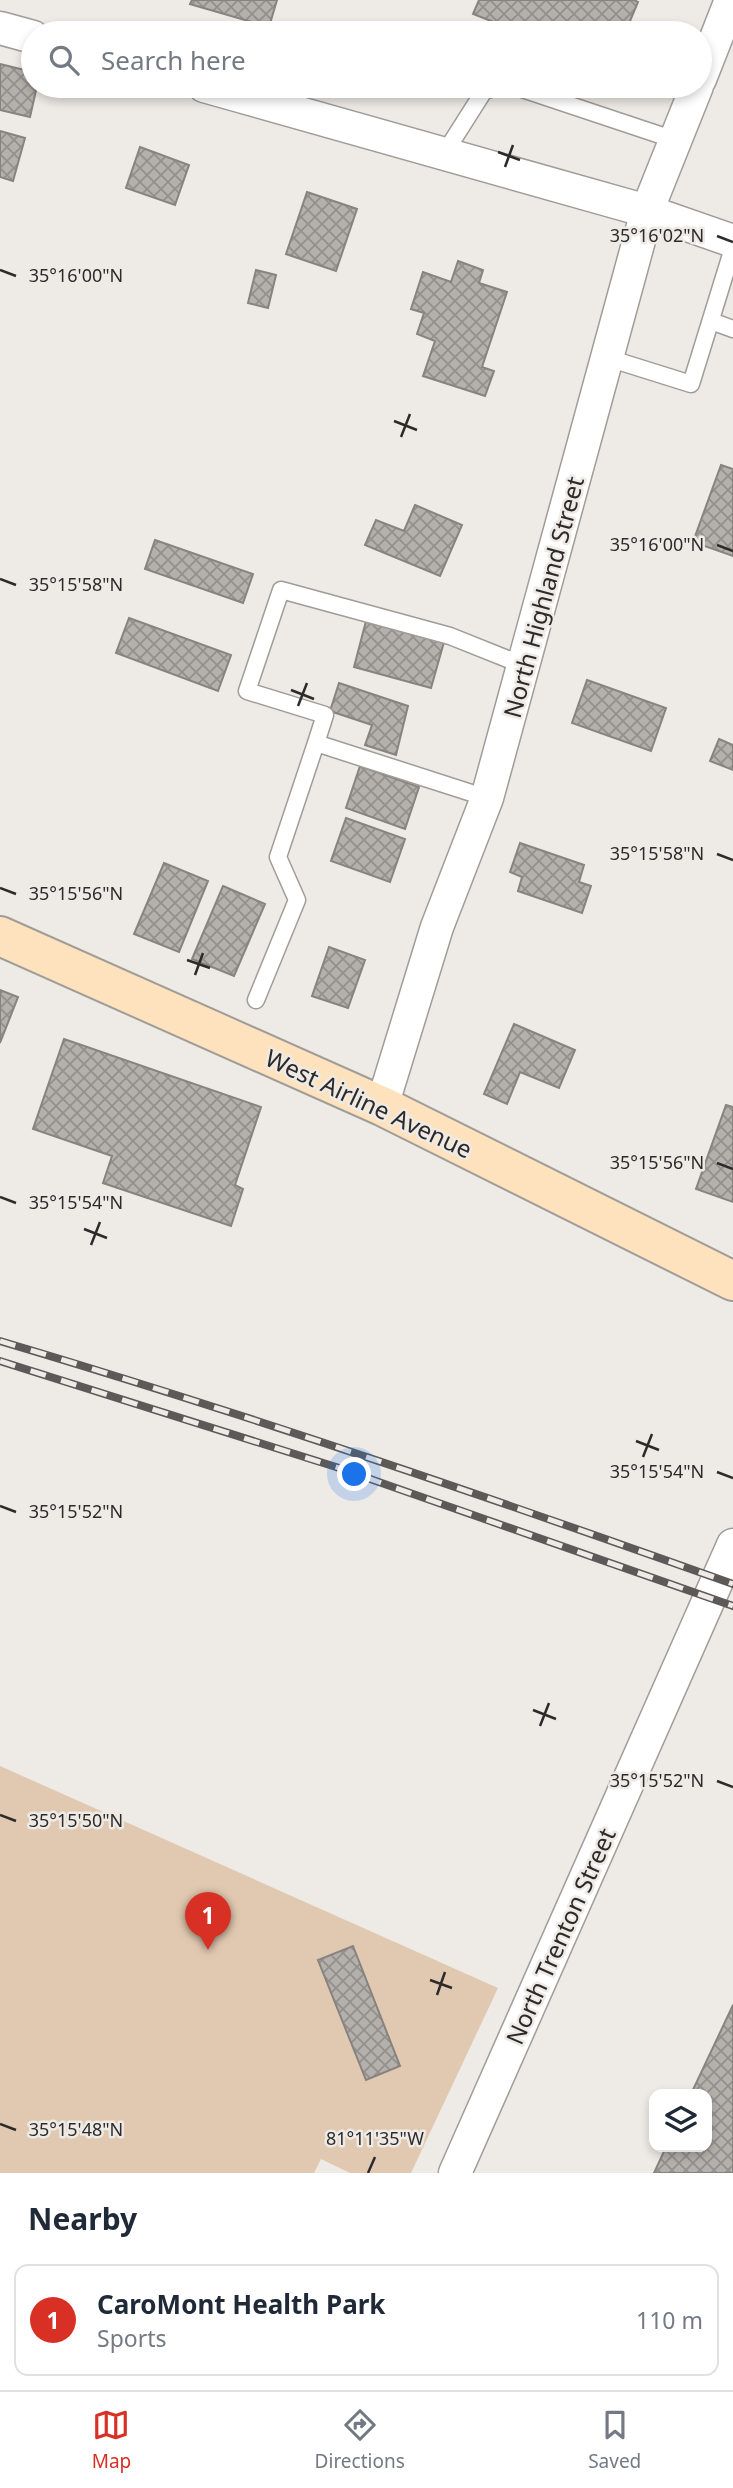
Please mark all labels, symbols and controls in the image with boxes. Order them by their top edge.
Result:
search box [21,21,712,98]
icon: search [45,41,83,79]
text: Search here [101,42,246,78]
text: 35°16'02"N [610,223,704,247]
text: 35°16'00"N [29,263,123,287]
street label: North Highland Street [495,472,591,721]
text: 35°16'00"N [610,532,704,556]
text: 35°15'58"N [29,572,123,596]
text: 35°15'58"N [610,841,704,865]
text: 35°15'56"N [29,881,123,905]
street label: West Airline Avenue [260,1041,478,1165]
text: 35°15'56"N [610,1150,704,1174]
text: 35°15'54"N [29,1190,123,1214]
your location [337,1457,371,1491]
text: 35°15'54"N [610,1459,704,1483]
text: 35°15'52"N [29,1499,123,1523]
text: 35°15'52"N [610,1768,704,1792]
text: 35°15'50"N [29,1808,123,1832]
street label: North Trenton Street [497,1822,623,2049]
pin: 1 [185,1892,231,1950]
map controls [649,2089,712,2152]
button: layers [649,2089,712,2152]
text: 35°15'48"N [29,2117,123,2141]
text: 81°11'35"W [326,2126,424,2150]
text: Nearby [28,2198,137,2239]
text: CaroMont Health Park [97,2286,385,2322]
text: 1 [46,2304,60,2336]
text: 110 m [636,2304,703,2336]
text: Sports [97,2322,167,2354]
tab: Map [92,2406,131,2474]
tab: Directions [315,2406,405,2474]
tab: Saved [588,2406,641,2474]

